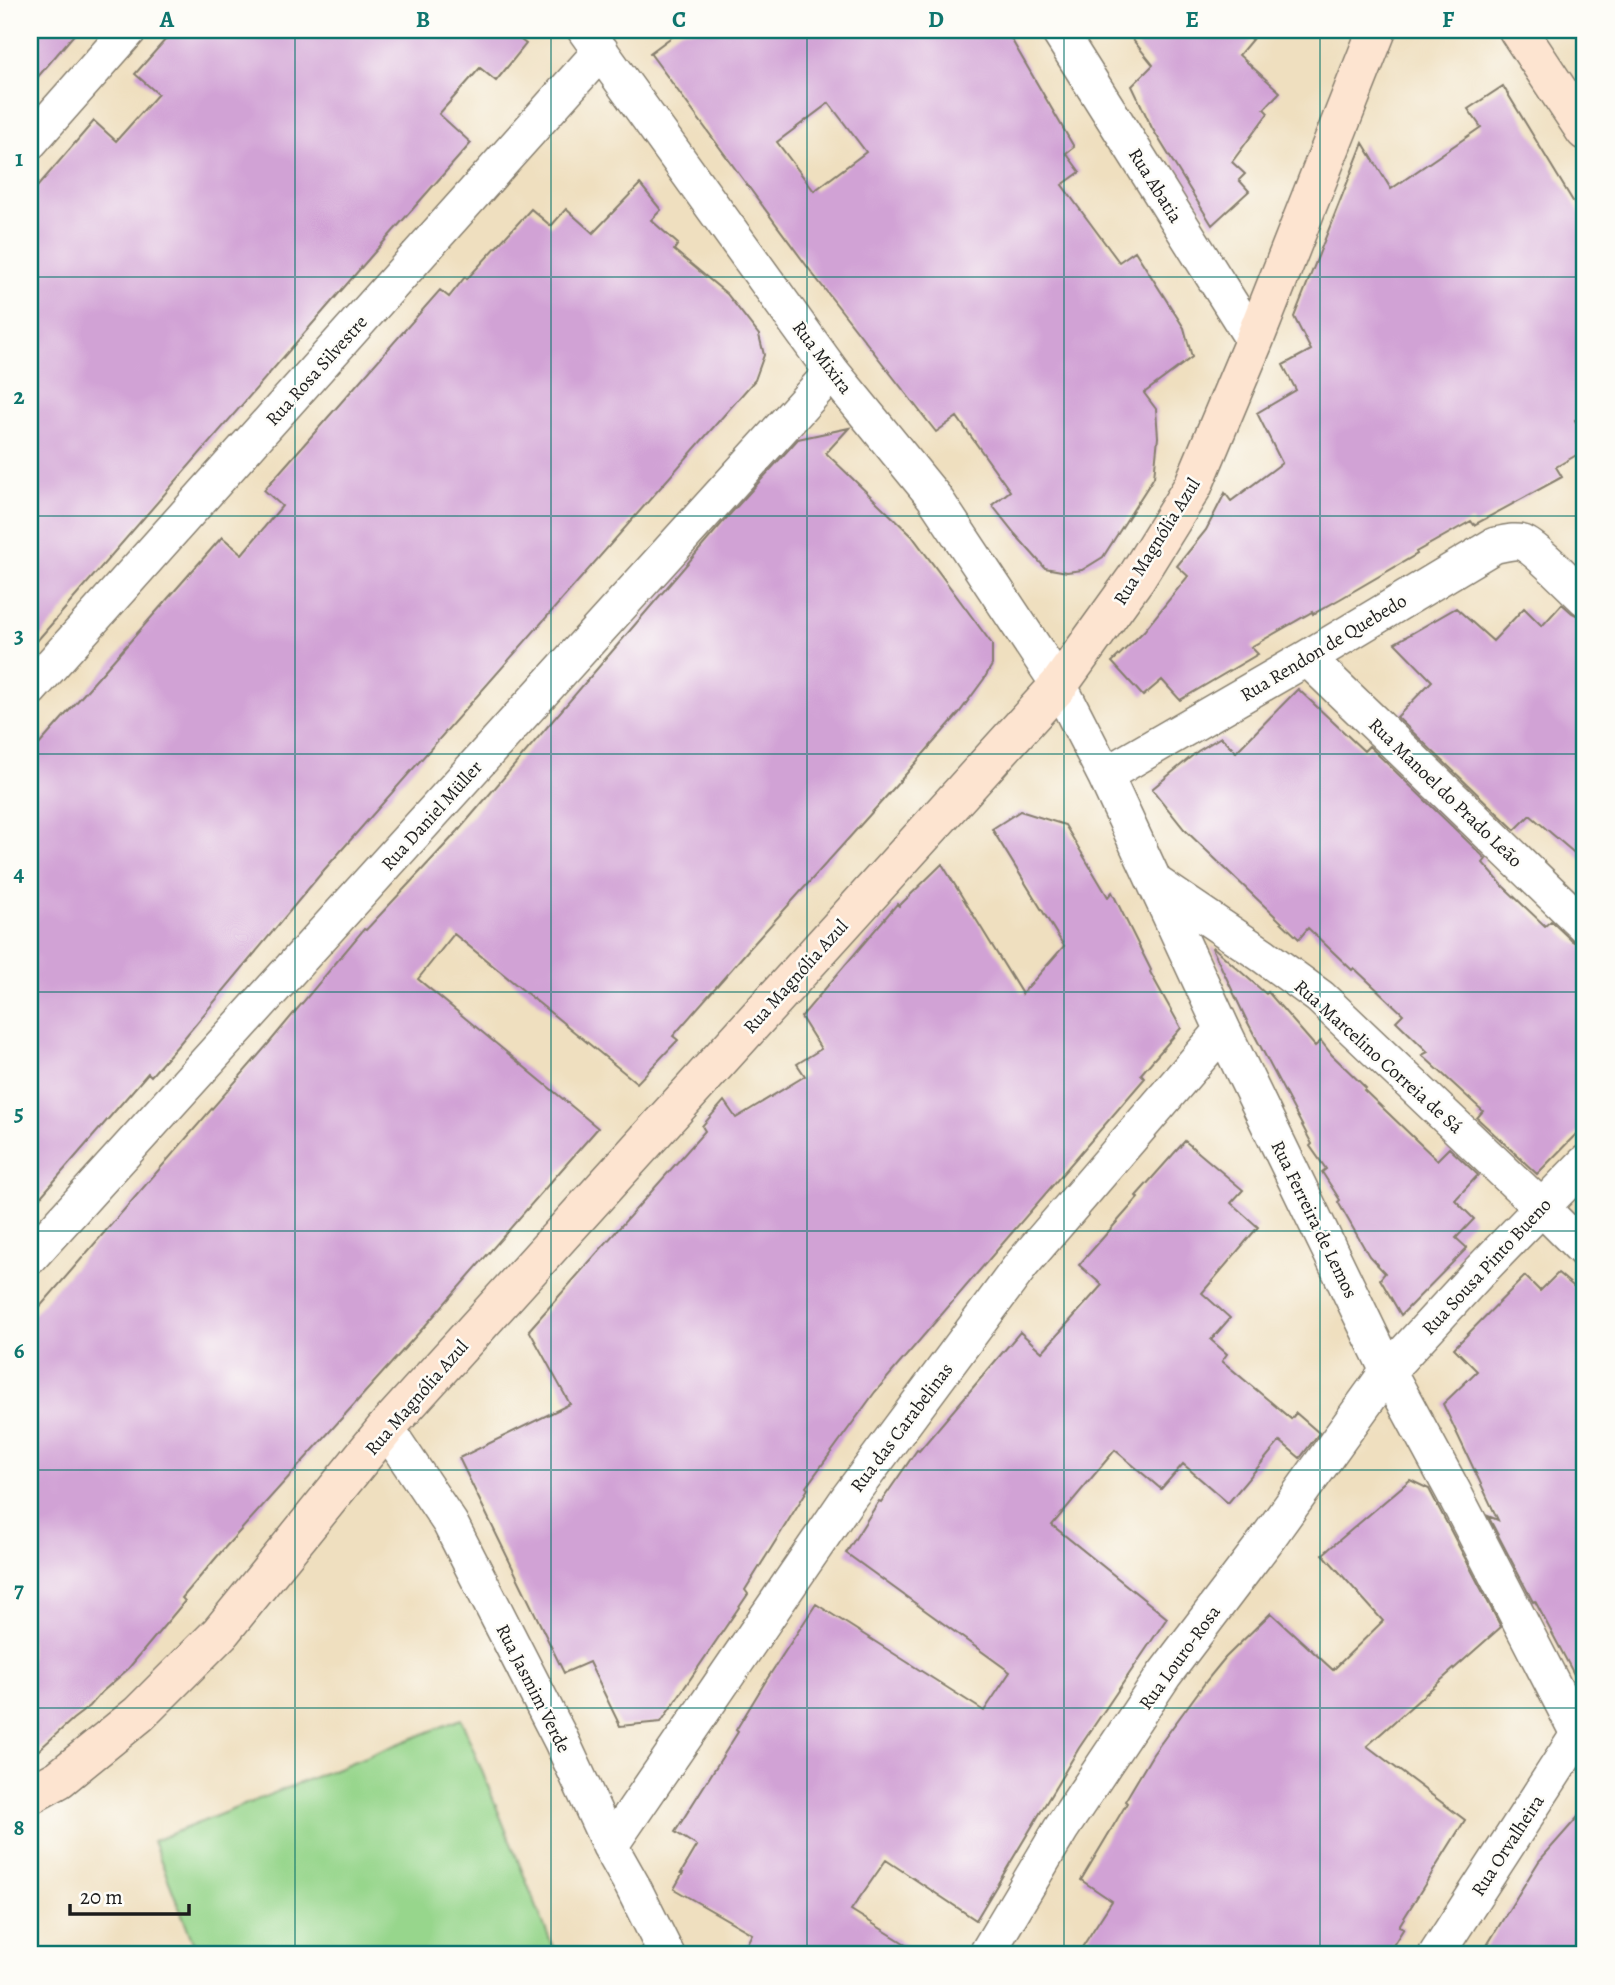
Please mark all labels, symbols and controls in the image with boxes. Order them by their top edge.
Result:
text: A [159,4,175,35]
text: B [416,4,430,35]
text: C [672,4,686,35]
text: D [928,4,944,35]
text: E [1185,4,1199,35]
text: F [1442,4,1455,35]
text: 1 [15,143,23,174]
street label: Rua Abatia [1122,143,1188,228]
street label: Rua Rosa Silvestre [260,310,373,432]
street label: Rua Mixira [786,316,858,400]
text: 2 [13,381,25,412]
street label: Rua Magnólia Azul [1107,473,1207,610]
street label: Rua Rendon de Quebedo [1235,588,1412,708]
text: 3 [14,620,24,651]
street label: Rua Manoel do Prado Leão [1363,712,1528,873]
street label: Rua Daniel Müller [375,755,488,876]
text: 4 [14,858,25,889]
street label: Rua Magnólia Azul [737,914,854,1039]
street label: Rua Marcelino Correia de Sá [1288,974,1468,1140]
text: 5 [14,1097,24,1128]
street label: Rua Ferreira de Lemos [1265,1136,1364,1303]
street label: Rua Sousa Pinto Bueno [1416,1192,1557,1341]
street label: Rua Magnólia Azul [359,1334,475,1461]
text: 6 [14,1335,25,1366]
street label: Rua das Carabelinas [844,1357,959,1498]
text: 7 [14,1574,24,1605]
street label: Rua Louro-Rosa [1133,1600,1227,1715]
street label: Rua Jasmim Verde [489,1620,577,1757]
street label: Rua Orvalheira [1465,1790,1550,1901]
text: 8 [13,1812,25,1843]
scale bar [70,1873,189,1917]
text: 20 m [80,1883,123,1911]

